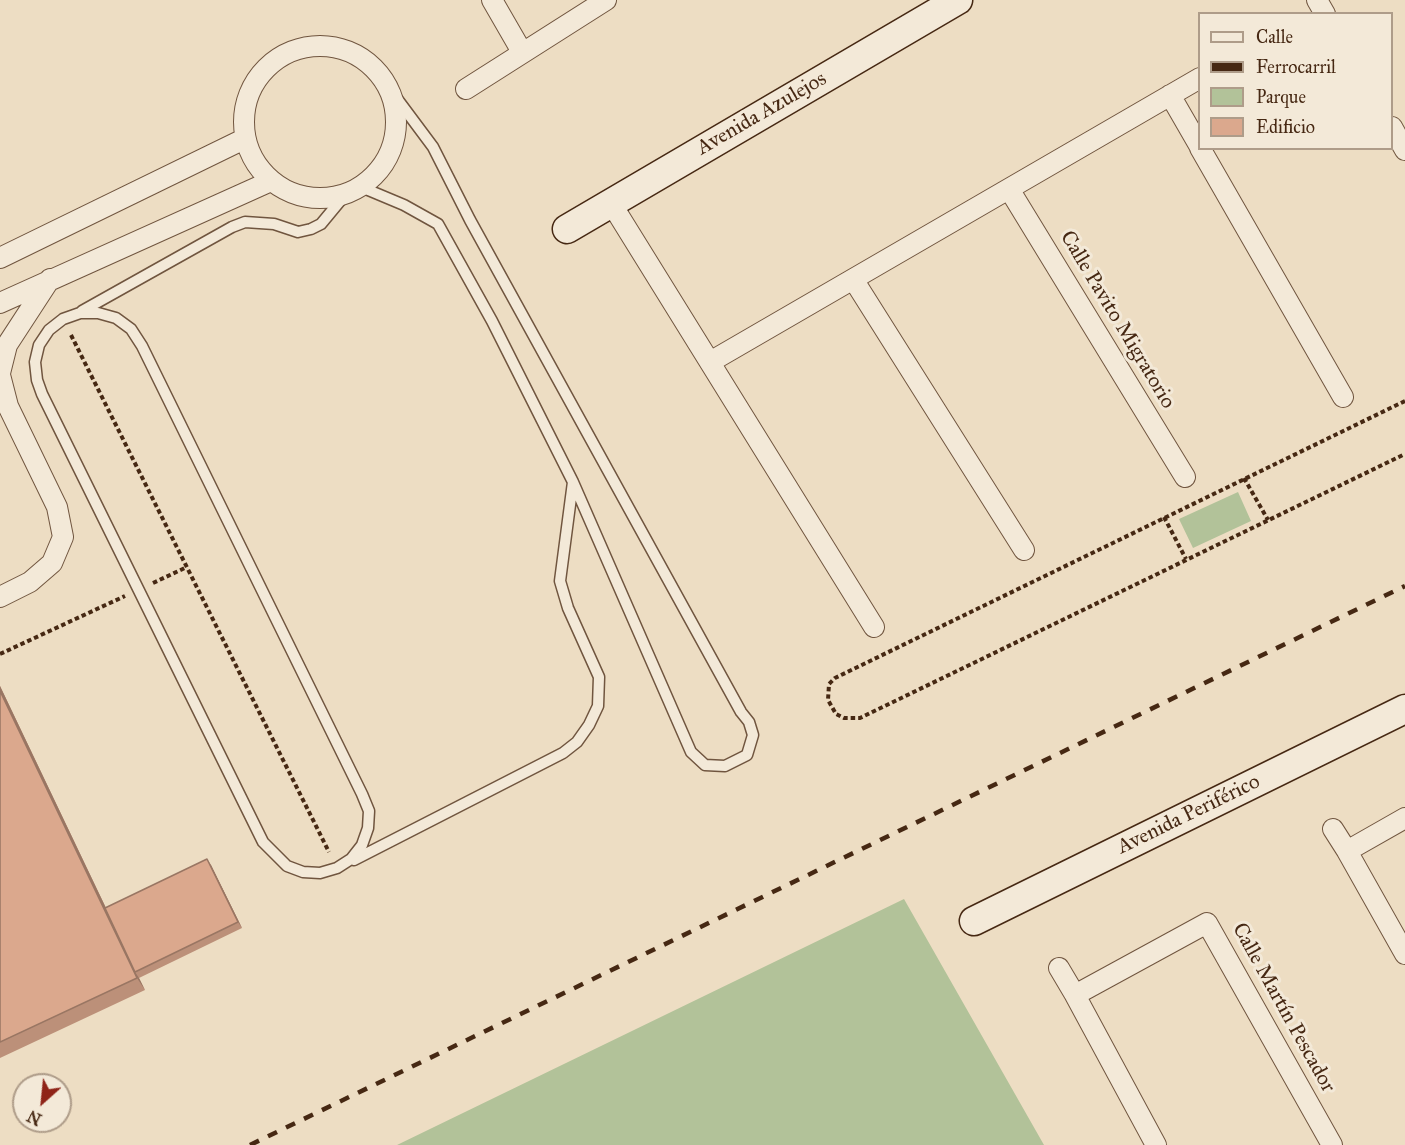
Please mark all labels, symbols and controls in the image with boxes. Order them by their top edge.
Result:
legend [1198,12,1393,150]
text: Calle [1256,26,1293,48]
text: Ferrocarril [1256,56,1336,78]
street label: Avenida Azulejos [693,67,831,161]
text: Parque [1256,86,1306,108]
text: Edificio [1256,116,1315,138]
street label: Calle Pavito Migratorio [1054,227,1180,413]
street label: Avenida Periférico [1114,770,1264,860]
street label: Calle Martín Pescador [1226,919,1340,1097]
north arrow [12,1073,72,1133]
text: N [24,1106,45,1129]

